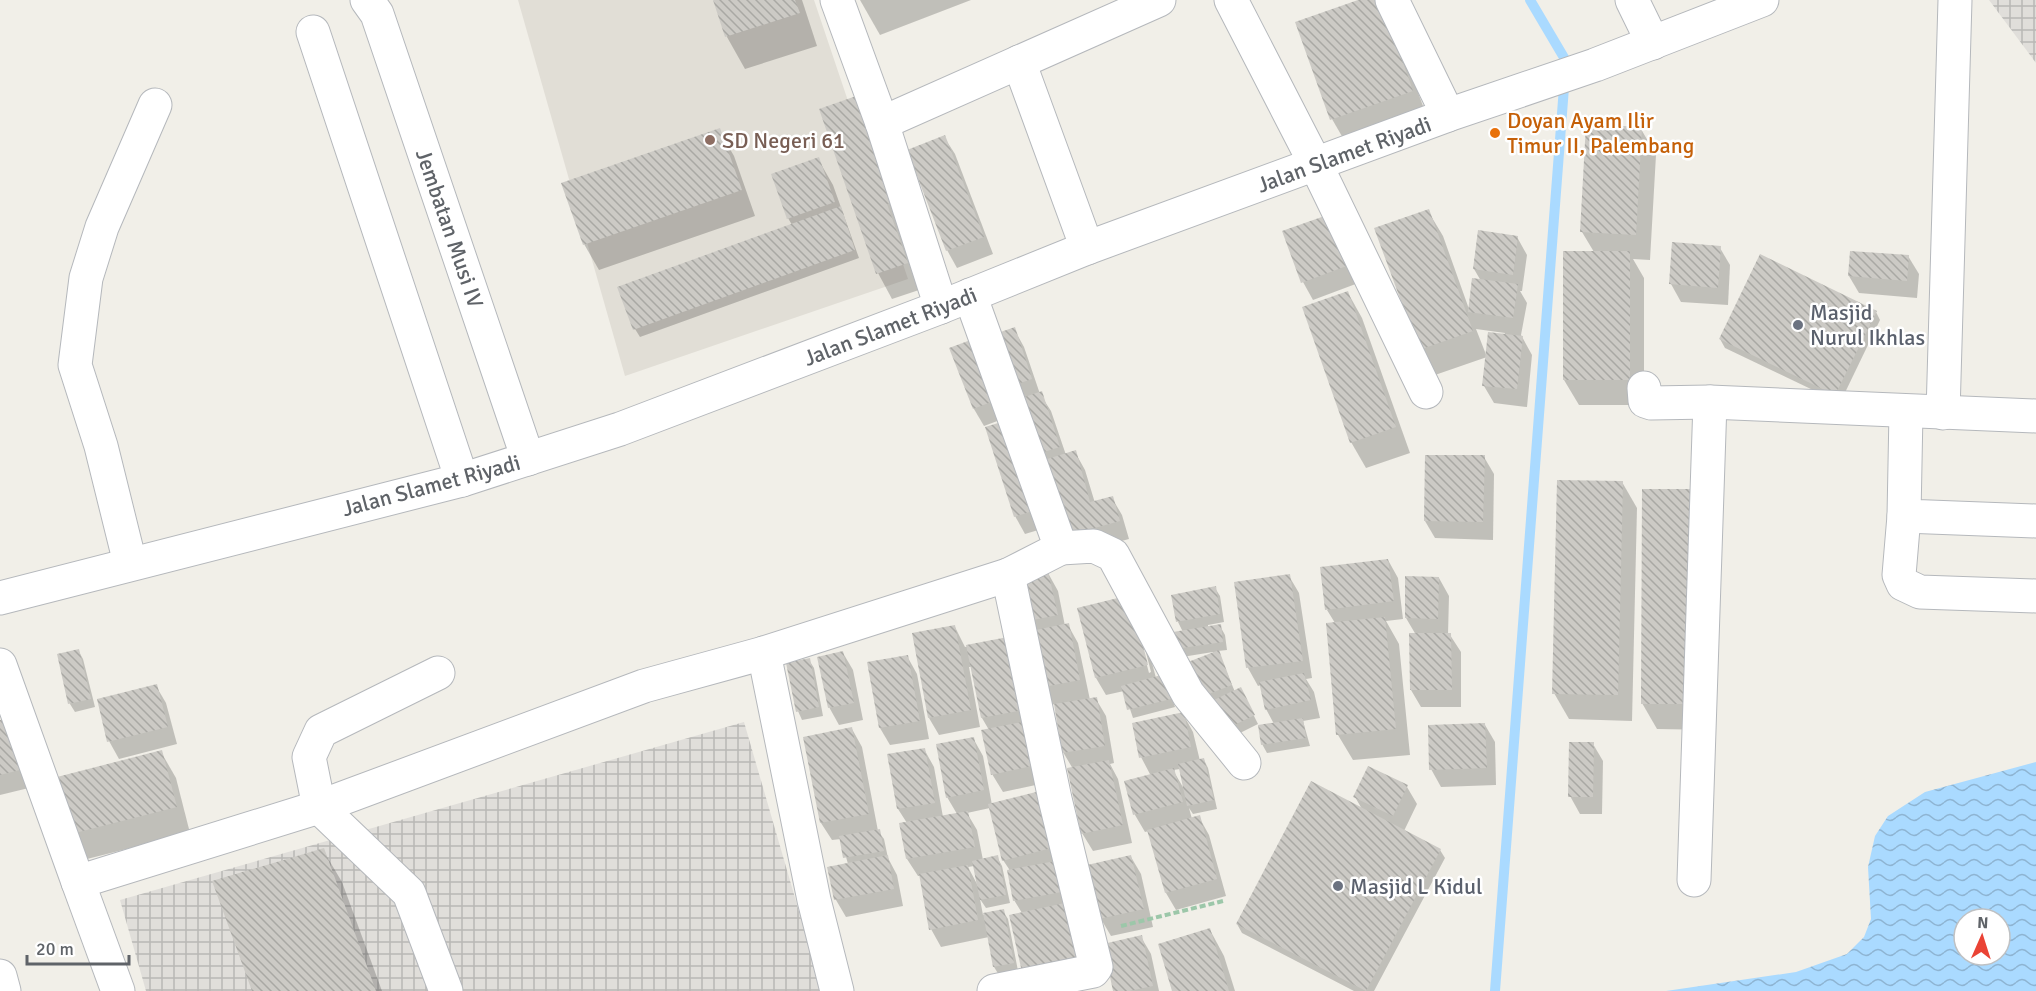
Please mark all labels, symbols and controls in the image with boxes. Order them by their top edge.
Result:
place label: Doyan Ayam Ilir Timur II, Palembang [1507,107,1694,159]
street label: Jalan Slamet Riyadi [1253,110,1435,199]
marker: Doyan Ayam Ilir Timur II, Palembang [1488,126,1502,140]
place label: SD Negeri 61 [722,127,845,154]
marker: SD Negeri 61 [703,133,717,147]
street label: Jembatan Musi IV [410,145,489,311]
street label: Jalan Slamet Riyadi [800,281,981,372]
place label: Masjid Nurul Ikhlas [1810,299,1925,351]
marker: Masjid Nurul Ikhlas [1791,318,1805,332]
street label: Jalan Slamet Riyadi [339,449,523,522]
place label: Masjid L Kidul [1350,873,1483,900]
marker: Masjid L Kidul [1331,879,1345,893]
north arrow [1952,907,2012,967]
text: N [1977,913,1989,933]
scale bar [27,928,129,966]
text: 20 m [36,938,74,960]

